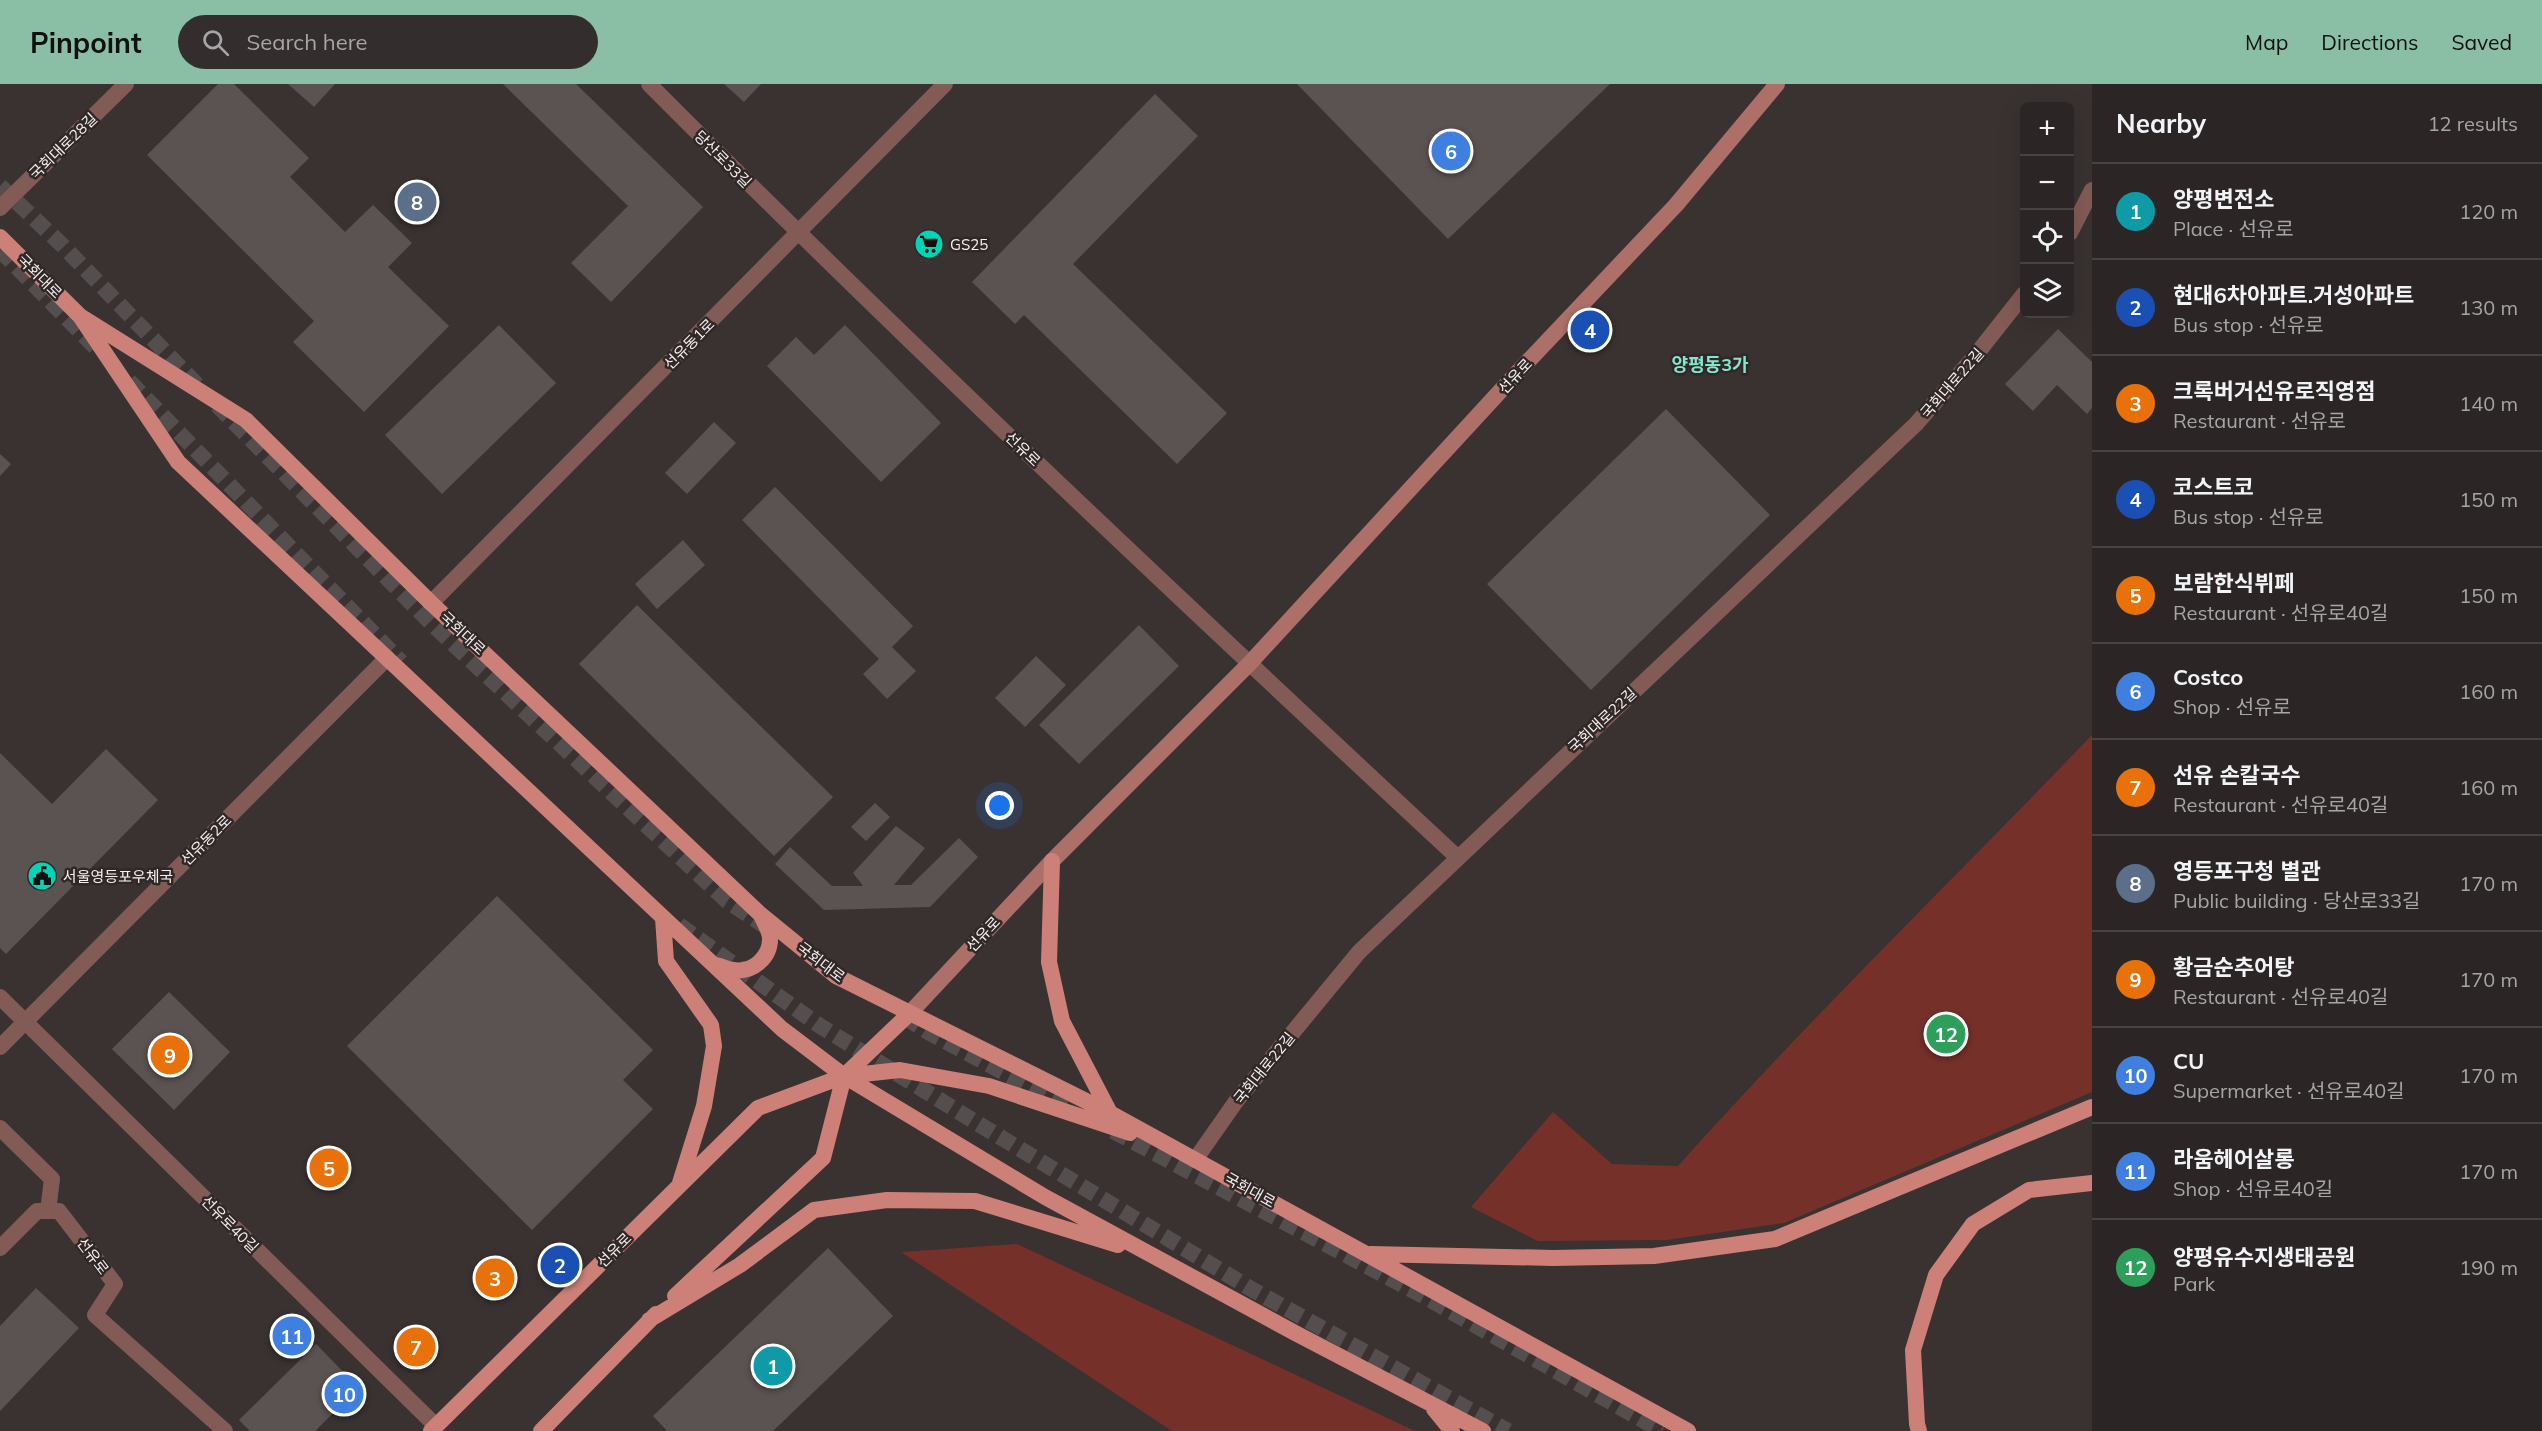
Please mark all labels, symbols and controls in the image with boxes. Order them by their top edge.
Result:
search box [178,15,598,69]
text: Pinpoint [30,25,142,60]
icon: search [199,26,232,59]
text: Search here [247,28,368,56]
text: Map [2245,29,2288,55]
text: Directions [2321,29,2418,55]
text: Saved [2451,29,2512,55]
map controls [2020,102,2074,318]
button: + [2020,102,2074,156]
text: Nearby [2116,107,2206,140]
street label: 국회대로28길 [25,109,101,183]
text: 12 results [2428,111,2518,136]
street label: 당산로33길 [690,126,756,192]
pin: 6 [1432,128,1470,174]
button: − [2020,156,2074,210]
pin: 8 [398,180,436,224]
text: 양평변전소 [2173,185,2274,213]
text: 1 [2130,199,2142,224]
text: 120 m [2459,199,2518,224]
button: locate [2020,210,2074,264]
text: Place · 선유로 [2173,216,2294,241]
supermarket icon: GS25 [913,228,945,260]
place label: GS25 [950,235,988,254]
street label: 국회대로 [14,250,66,302]
button: layers [2020,264,2074,318]
text: 현대6차아파트.거성아파트 [2173,281,2414,309]
text: 2 [2130,295,2142,320]
text: 130 m [2459,295,2518,320]
pin: 4 [1570,308,1610,352]
text: Bus stop · 선유로 [2173,312,2324,337]
street label: 선유동1로 [660,315,718,373]
street label: 국회대로22길 [1916,344,1988,422]
district label: 양평동3가 [1671,353,1749,376]
street label: 선유로 [1494,354,1536,398]
text: 크록버거선유로직영점 [2173,377,2375,405]
text: 3 [2130,391,2142,416]
text: 140 m [2459,391,2518,416]
text: Restaurant · 선유로 [2173,408,2346,433]
street label: 선유로 [1002,428,1044,470]
text: 코스트코 [2173,473,2254,501]
text: 4 [2130,487,2142,512]
text: 150 m [2459,487,2518,512]
text: Bus stop · 선유로 [2173,504,2324,529]
text: 보람한식뷔페 [2173,569,2294,597]
text: 5 [2130,583,2142,608]
text: 150 m [2459,583,2518,608]
text: Restaurant · 선유로40길 [2173,600,2388,625]
street label: 국회대로 [436,607,490,659]
text: Costco [2173,663,2243,691]
text: 6 [2130,679,2142,704]
text: 160 m [2459,679,2518,704]
street label: 국회대로22길 [1564,683,1640,757]
text: Shop · 선유로 [2173,694,2291,719]
text: 선유 손칼국수 [2173,761,2300,789]
text: 7 [2130,775,2142,800]
text: 160 m [2459,775,2518,800]
your location [985,791,1014,820]
text: Restaurant · 선유로40길 [2173,792,2388,817]
street label: 선유동2로 [177,811,235,869]
text: 영등포구청 별관 [2173,857,2321,885]
public building icon: 서울영등포우체국 [26,860,58,892]
place label: 서울영등포우체국 [63,867,173,886]
text: 8 [2130,871,2142,896]
text: 170 m [2459,871,2518,896]
text: Public building · 당산로33길 [2173,888,2420,913]
street label: 선유로 [962,912,1004,956]
street label: 국회대로 [793,938,849,986]
text: 황금순추어탕 [2173,953,2294,981]
text: 9 [2130,967,2142,992]
text: 170 m [2459,967,2518,992]
text: Restaurant · 선유로40길 [2173,984,2388,1009]
pin: 12 [1926,1012,1966,1056]
street label: 국회대로22길 [1229,1028,1299,1108]
pin: 9 [150,1032,190,1078]
text: CU [2173,1047,2204,1075]
text: 10 [2124,1063,2148,1088]
text: 170 m [2459,1063,2518,1088]
text: Supermarket · 선유로40길 [2173,1078,2405,1103]
text: 라움헤어살롱 [2173,1145,2294,1173]
pin: 5 [310,1146,348,1190]
text: 11 [2124,1159,2148,1184]
text: 170 m [2459,1159,2518,1184]
street label: 국회대로 [1221,1168,1279,1212]
text: Shop · 선유로40길 [2173,1176,2333,1201]
street label: 선유로40길 [197,1191,263,1257]
street label: 선유로 [593,1229,635,1271]
street label: 선유로 [73,1234,113,1278]
pin: 2 [540,1242,580,1288]
text: 양평유수지생태공원 [2173,1243,2355,1271]
text: 12 [2124,1255,2148,1280]
text: 190 m [2459,1255,2518,1280]
pin: 3 [476,1256,514,1300]
text: Park [2173,1271,2215,1296]
pin: 11 [272,1314,312,1358]
pin: 7 [396,1324,436,1370]
pin: 1 [754,1344,792,1388]
pin: 10 [324,1372,364,1416]

